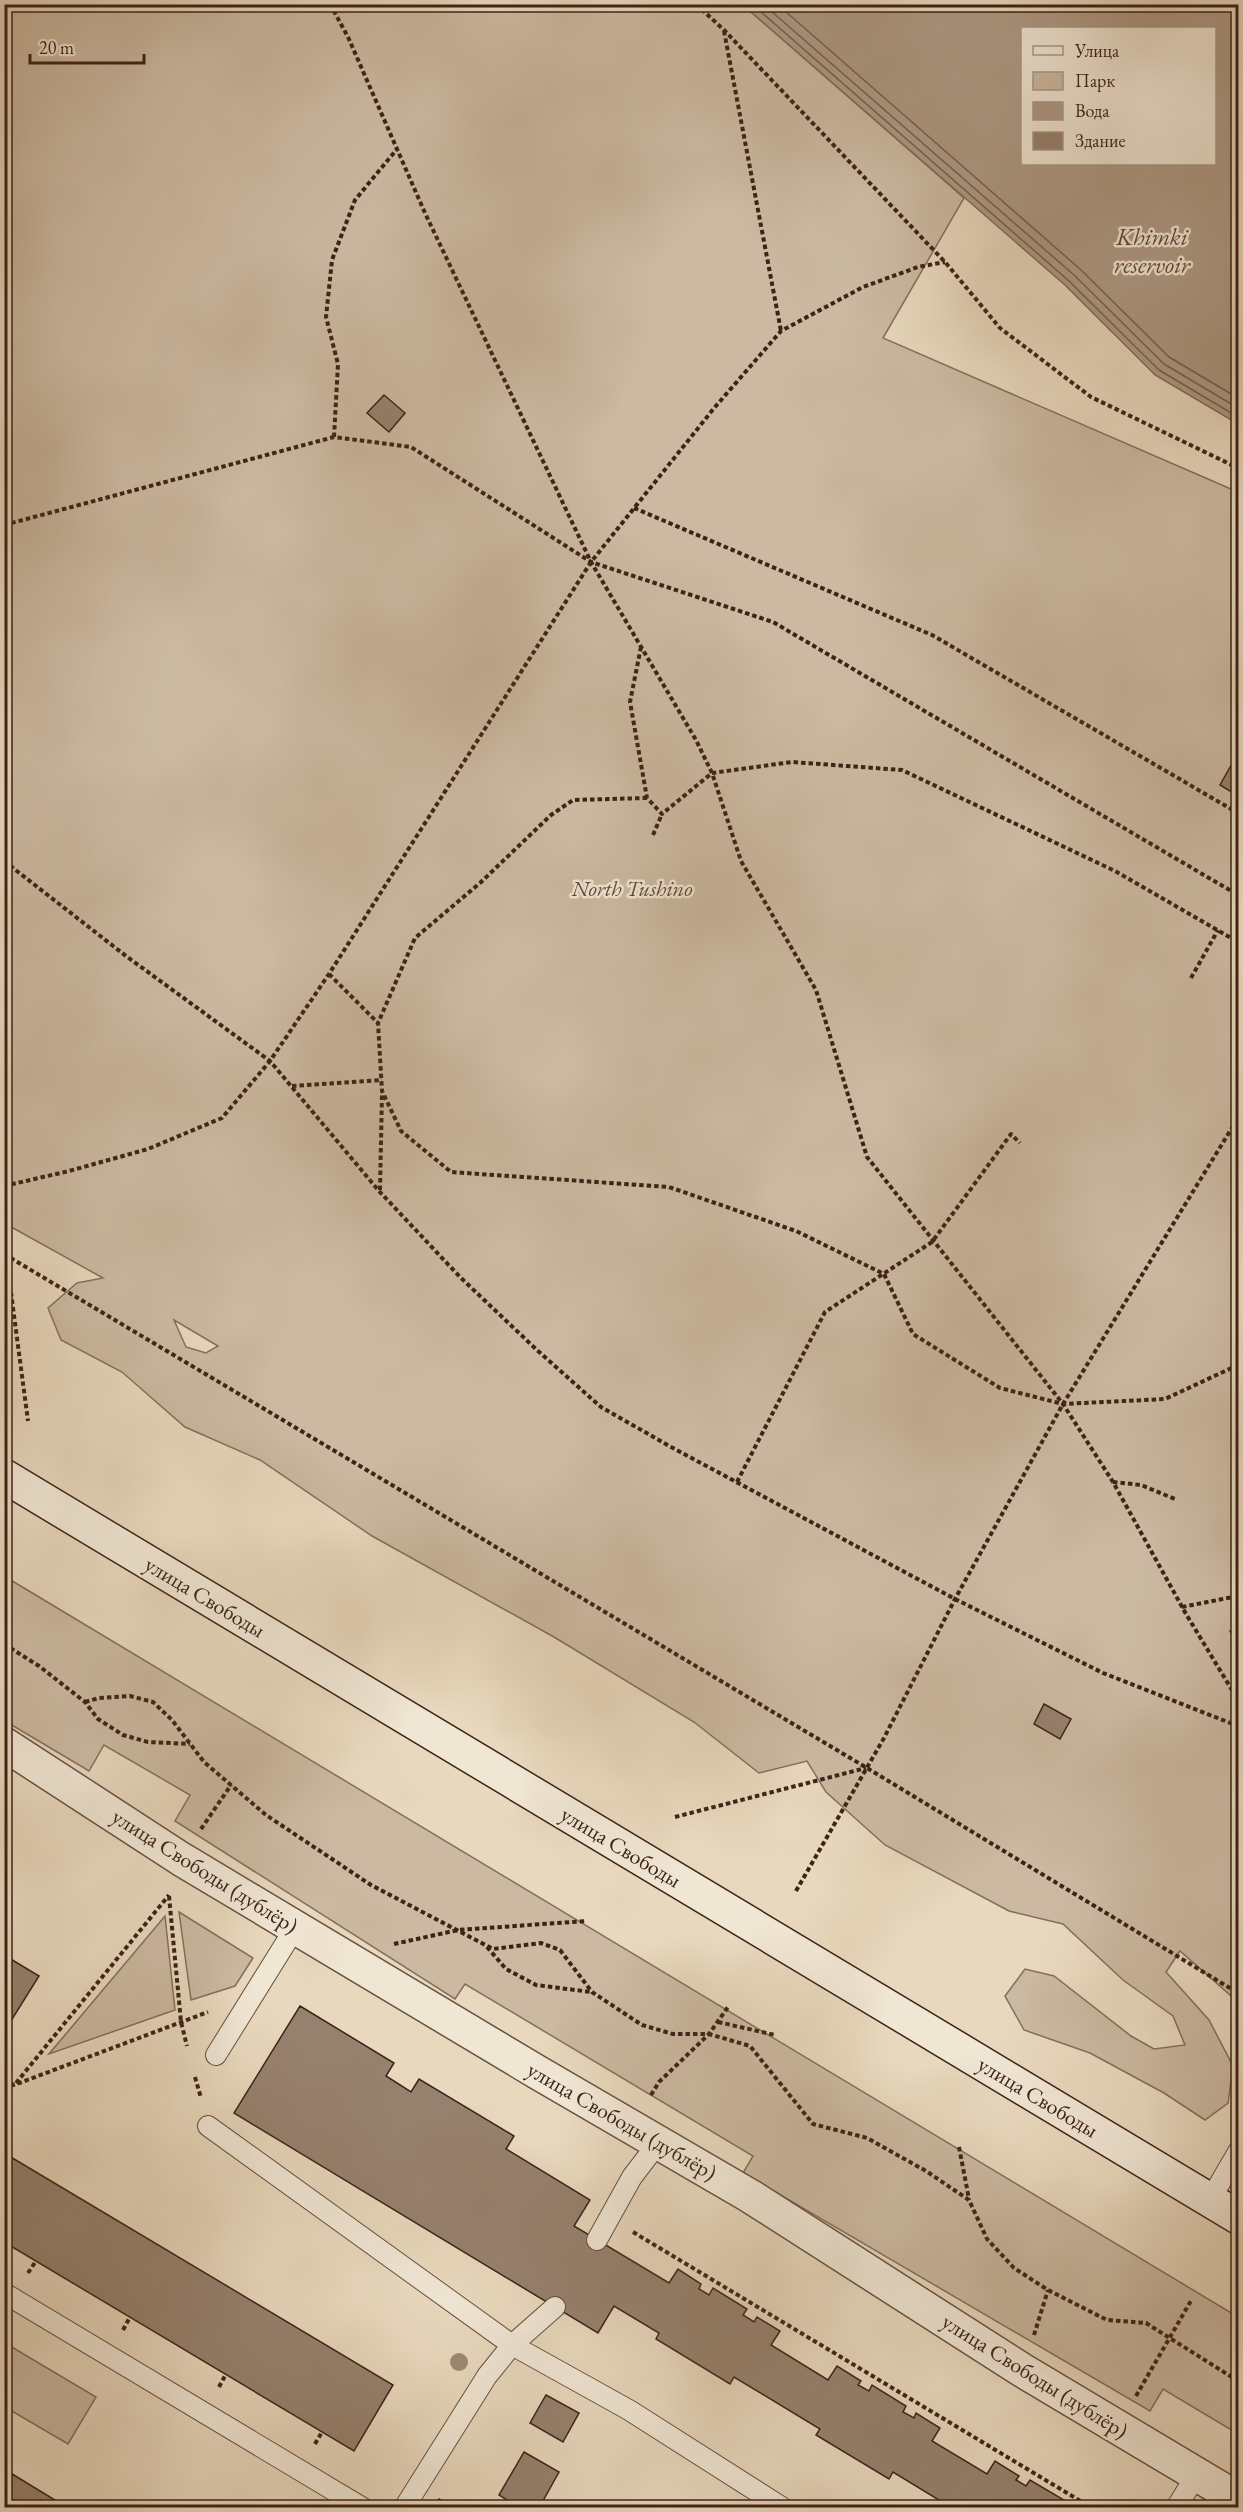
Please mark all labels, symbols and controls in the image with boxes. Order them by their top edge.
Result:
scale bar [30,27,144,65]
legend [1021,27,1216,165]
text: 20 m [39,36,74,59]
text: Улица [1074,39,1120,62]
text: Парк [1075,69,1115,92]
text: Вода [1075,99,1110,122]
text: Здание [1075,129,1125,152]
water label: Khimki reservoir [1114,221,1192,280]
park label: North Tushino [570,874,693,903]
street label: улица Свободы [139,1550,271,1644]
street label: улица Свободы [555,1800,687,1894]
street label: улица Свободы (дублёр) [107,1802,304,1940]
street label: улица Свободы [972,2050,1104,2144]
street label: улица Свободы (дублёр) [522,2055,722,2187]
street label: улица Свободы (дублёр) [937,2307,1134,2445]

